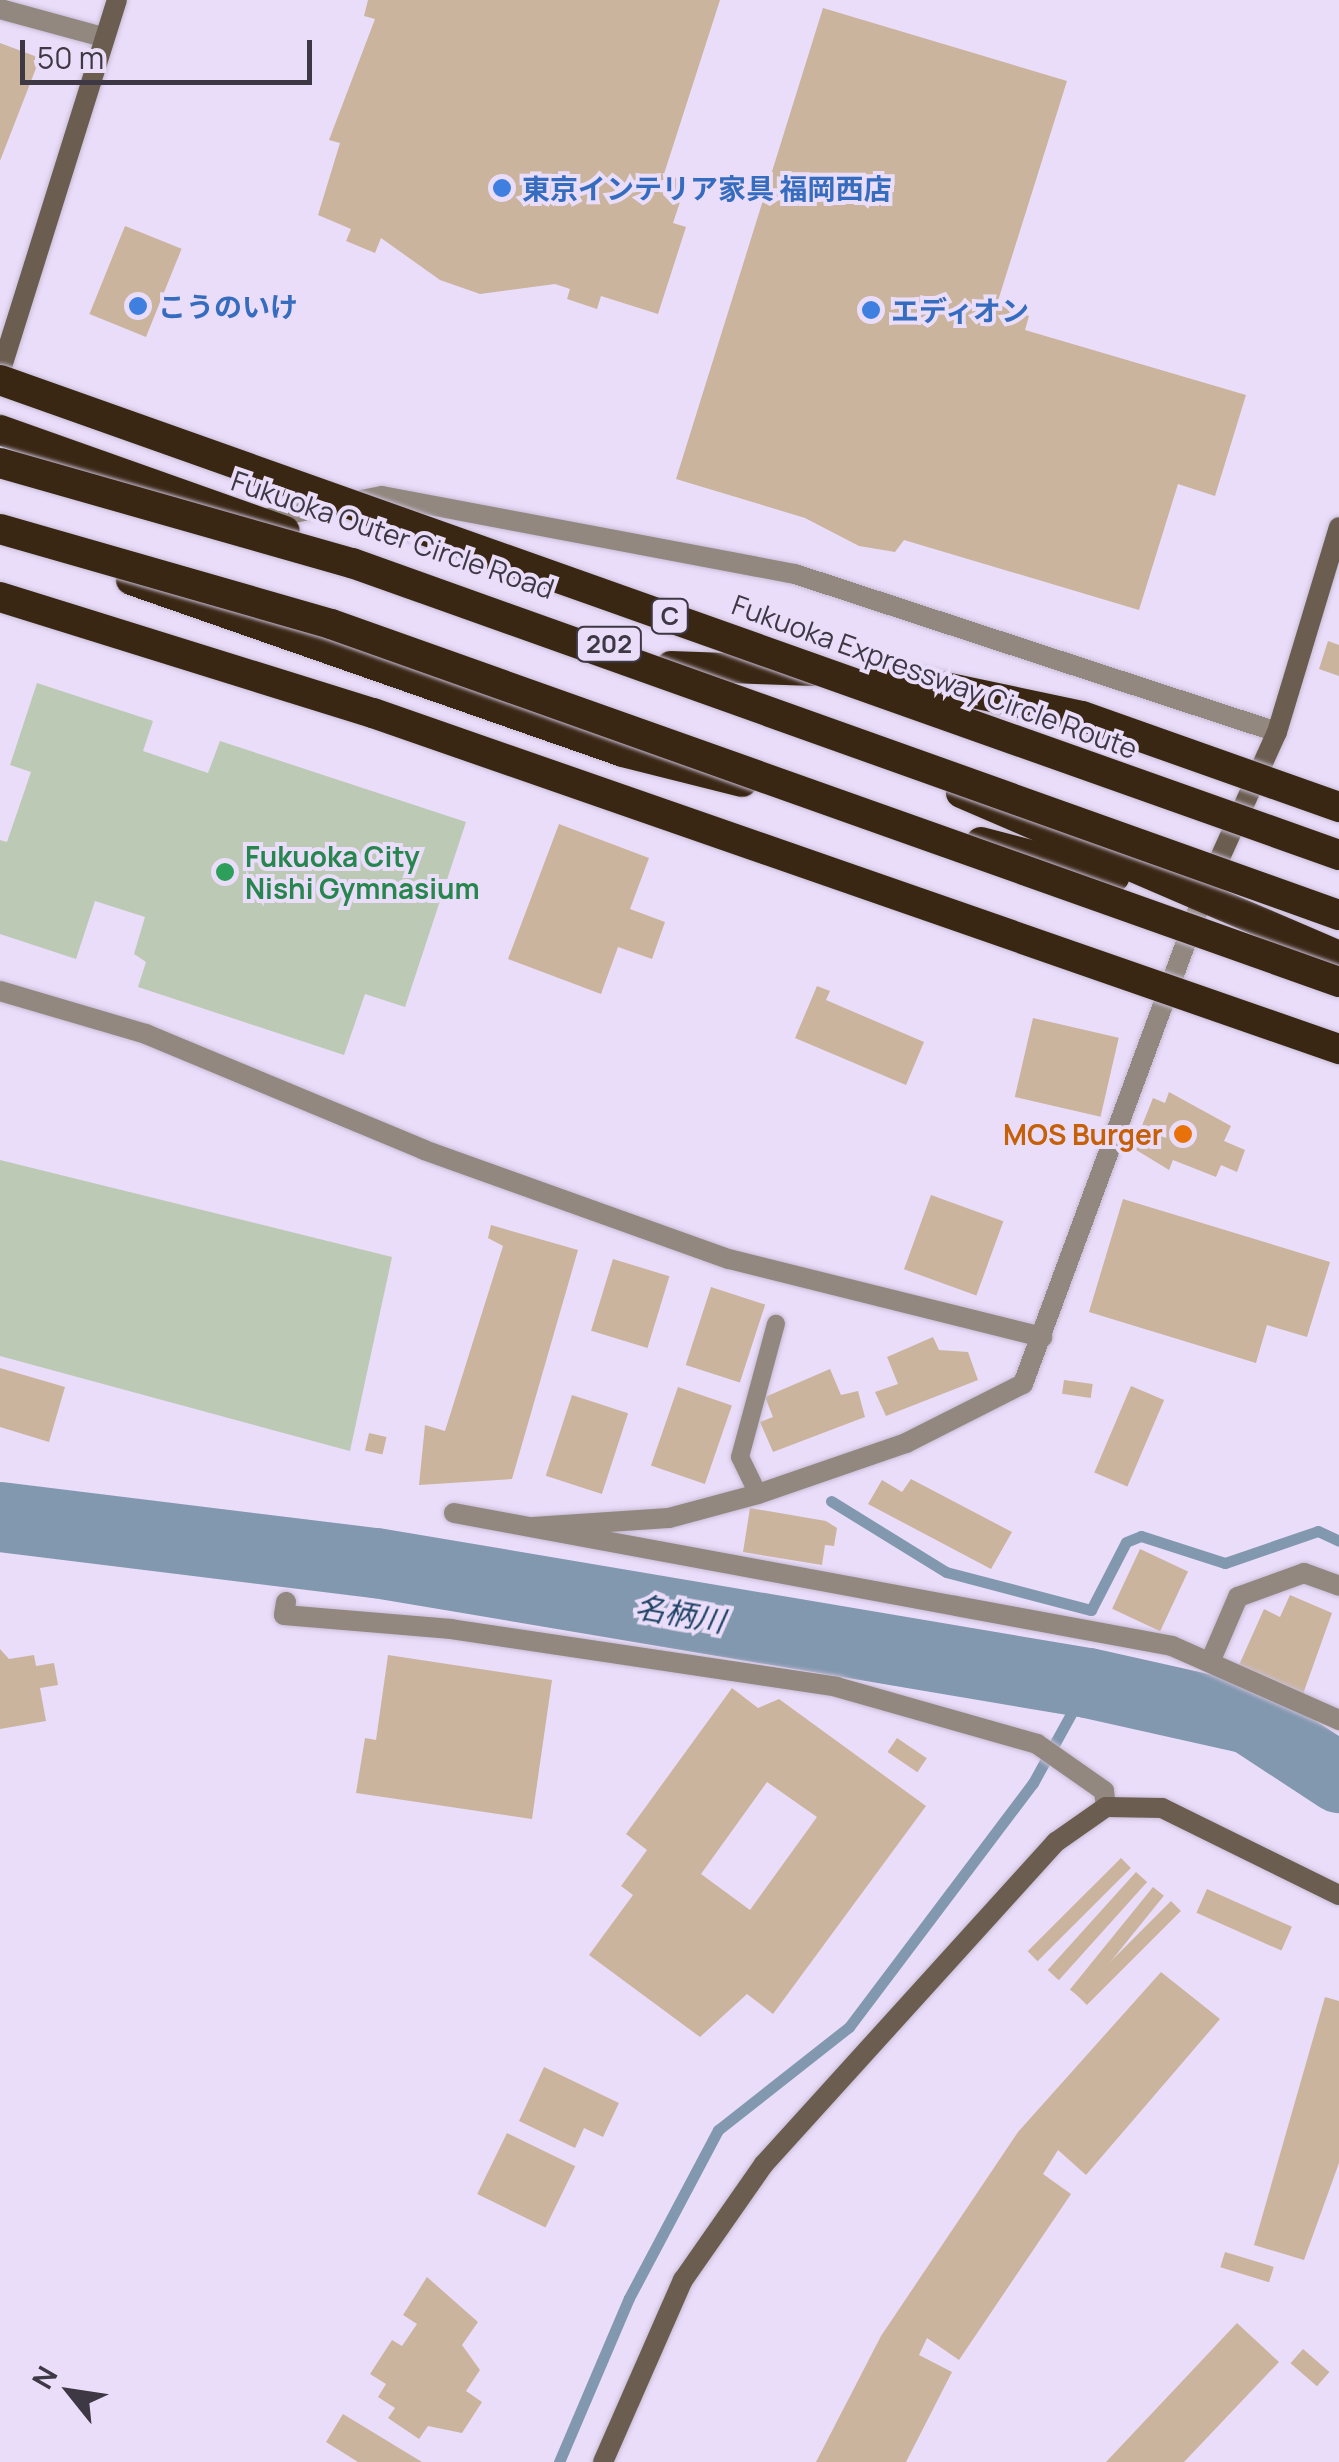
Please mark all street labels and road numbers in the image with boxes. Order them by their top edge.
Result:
street label: Fukuoka Outer Circle Road [227,463,559,605]
street label: Fukuoka Expressway Circle Route [728,587,1142,765]
road number: C [650,596,690,636]
road number: 202 [574,624,644,664]

